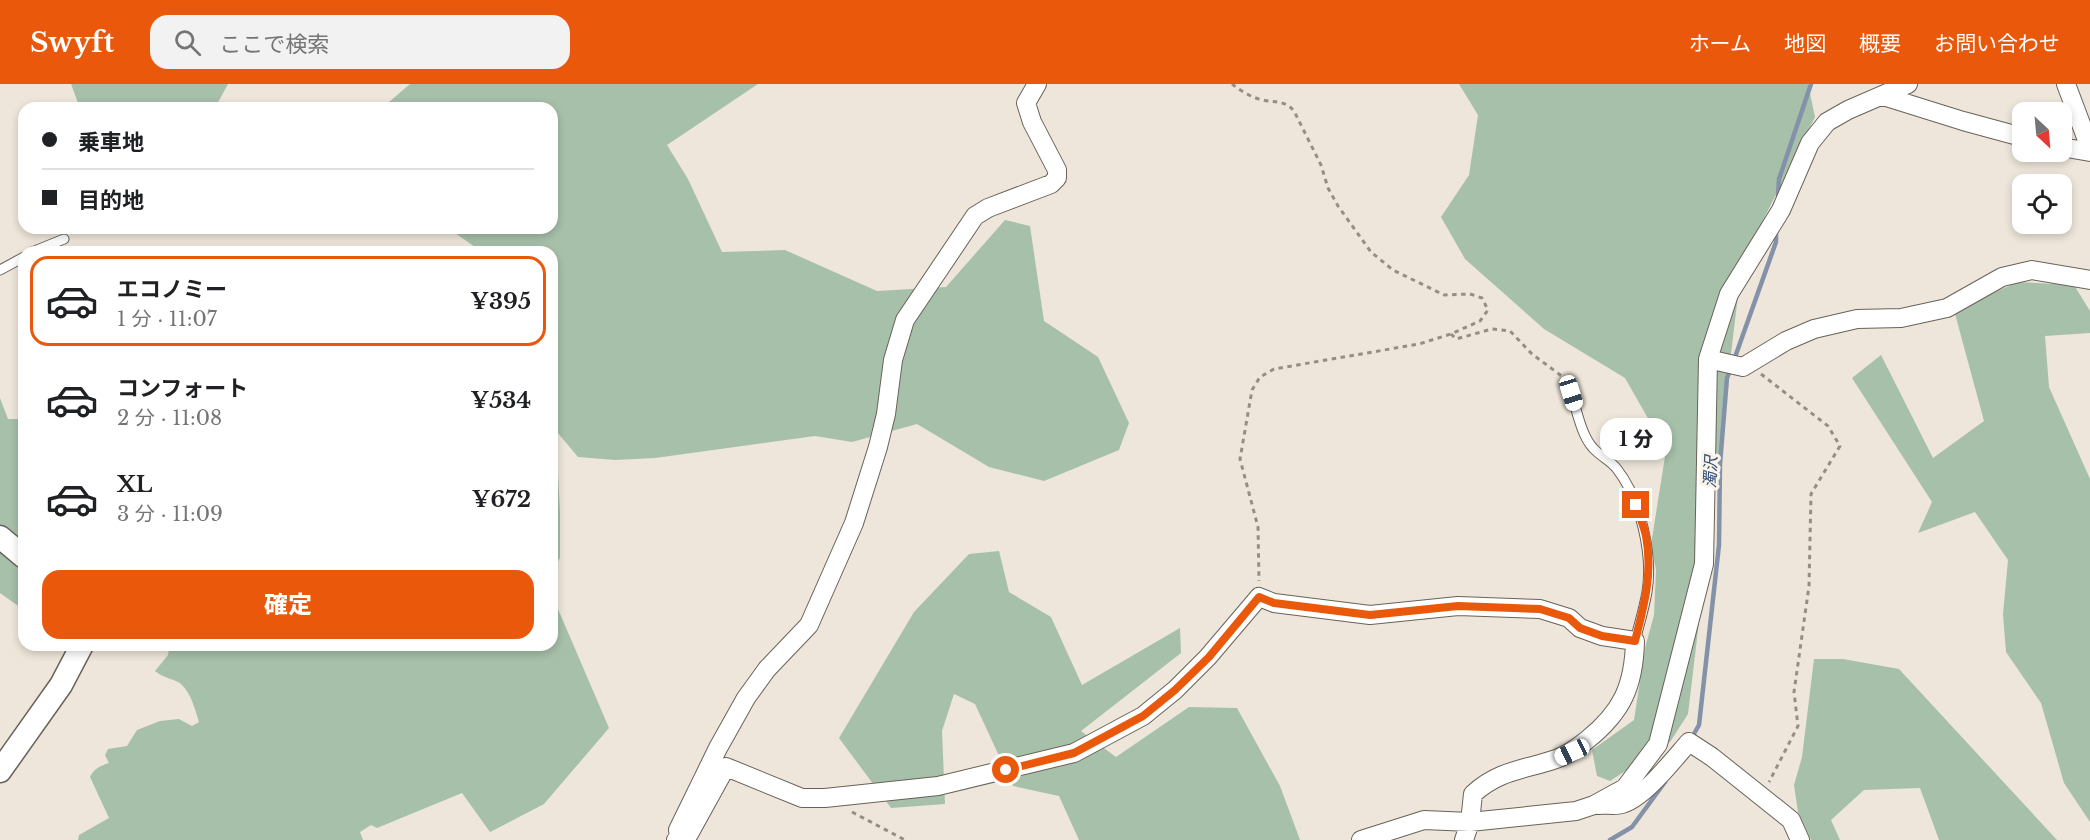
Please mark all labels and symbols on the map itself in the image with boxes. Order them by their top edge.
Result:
north arrow [2012,102,2072,162]
car [1557,373,1585,413]
callout: 1 分 [1600,418,1672,460]
water label: 濁沢 [1699,454,1721,489]
route end [1622,491,1649,518]
car [1552,736,1592,768]
route start [992,756,1019,783]

